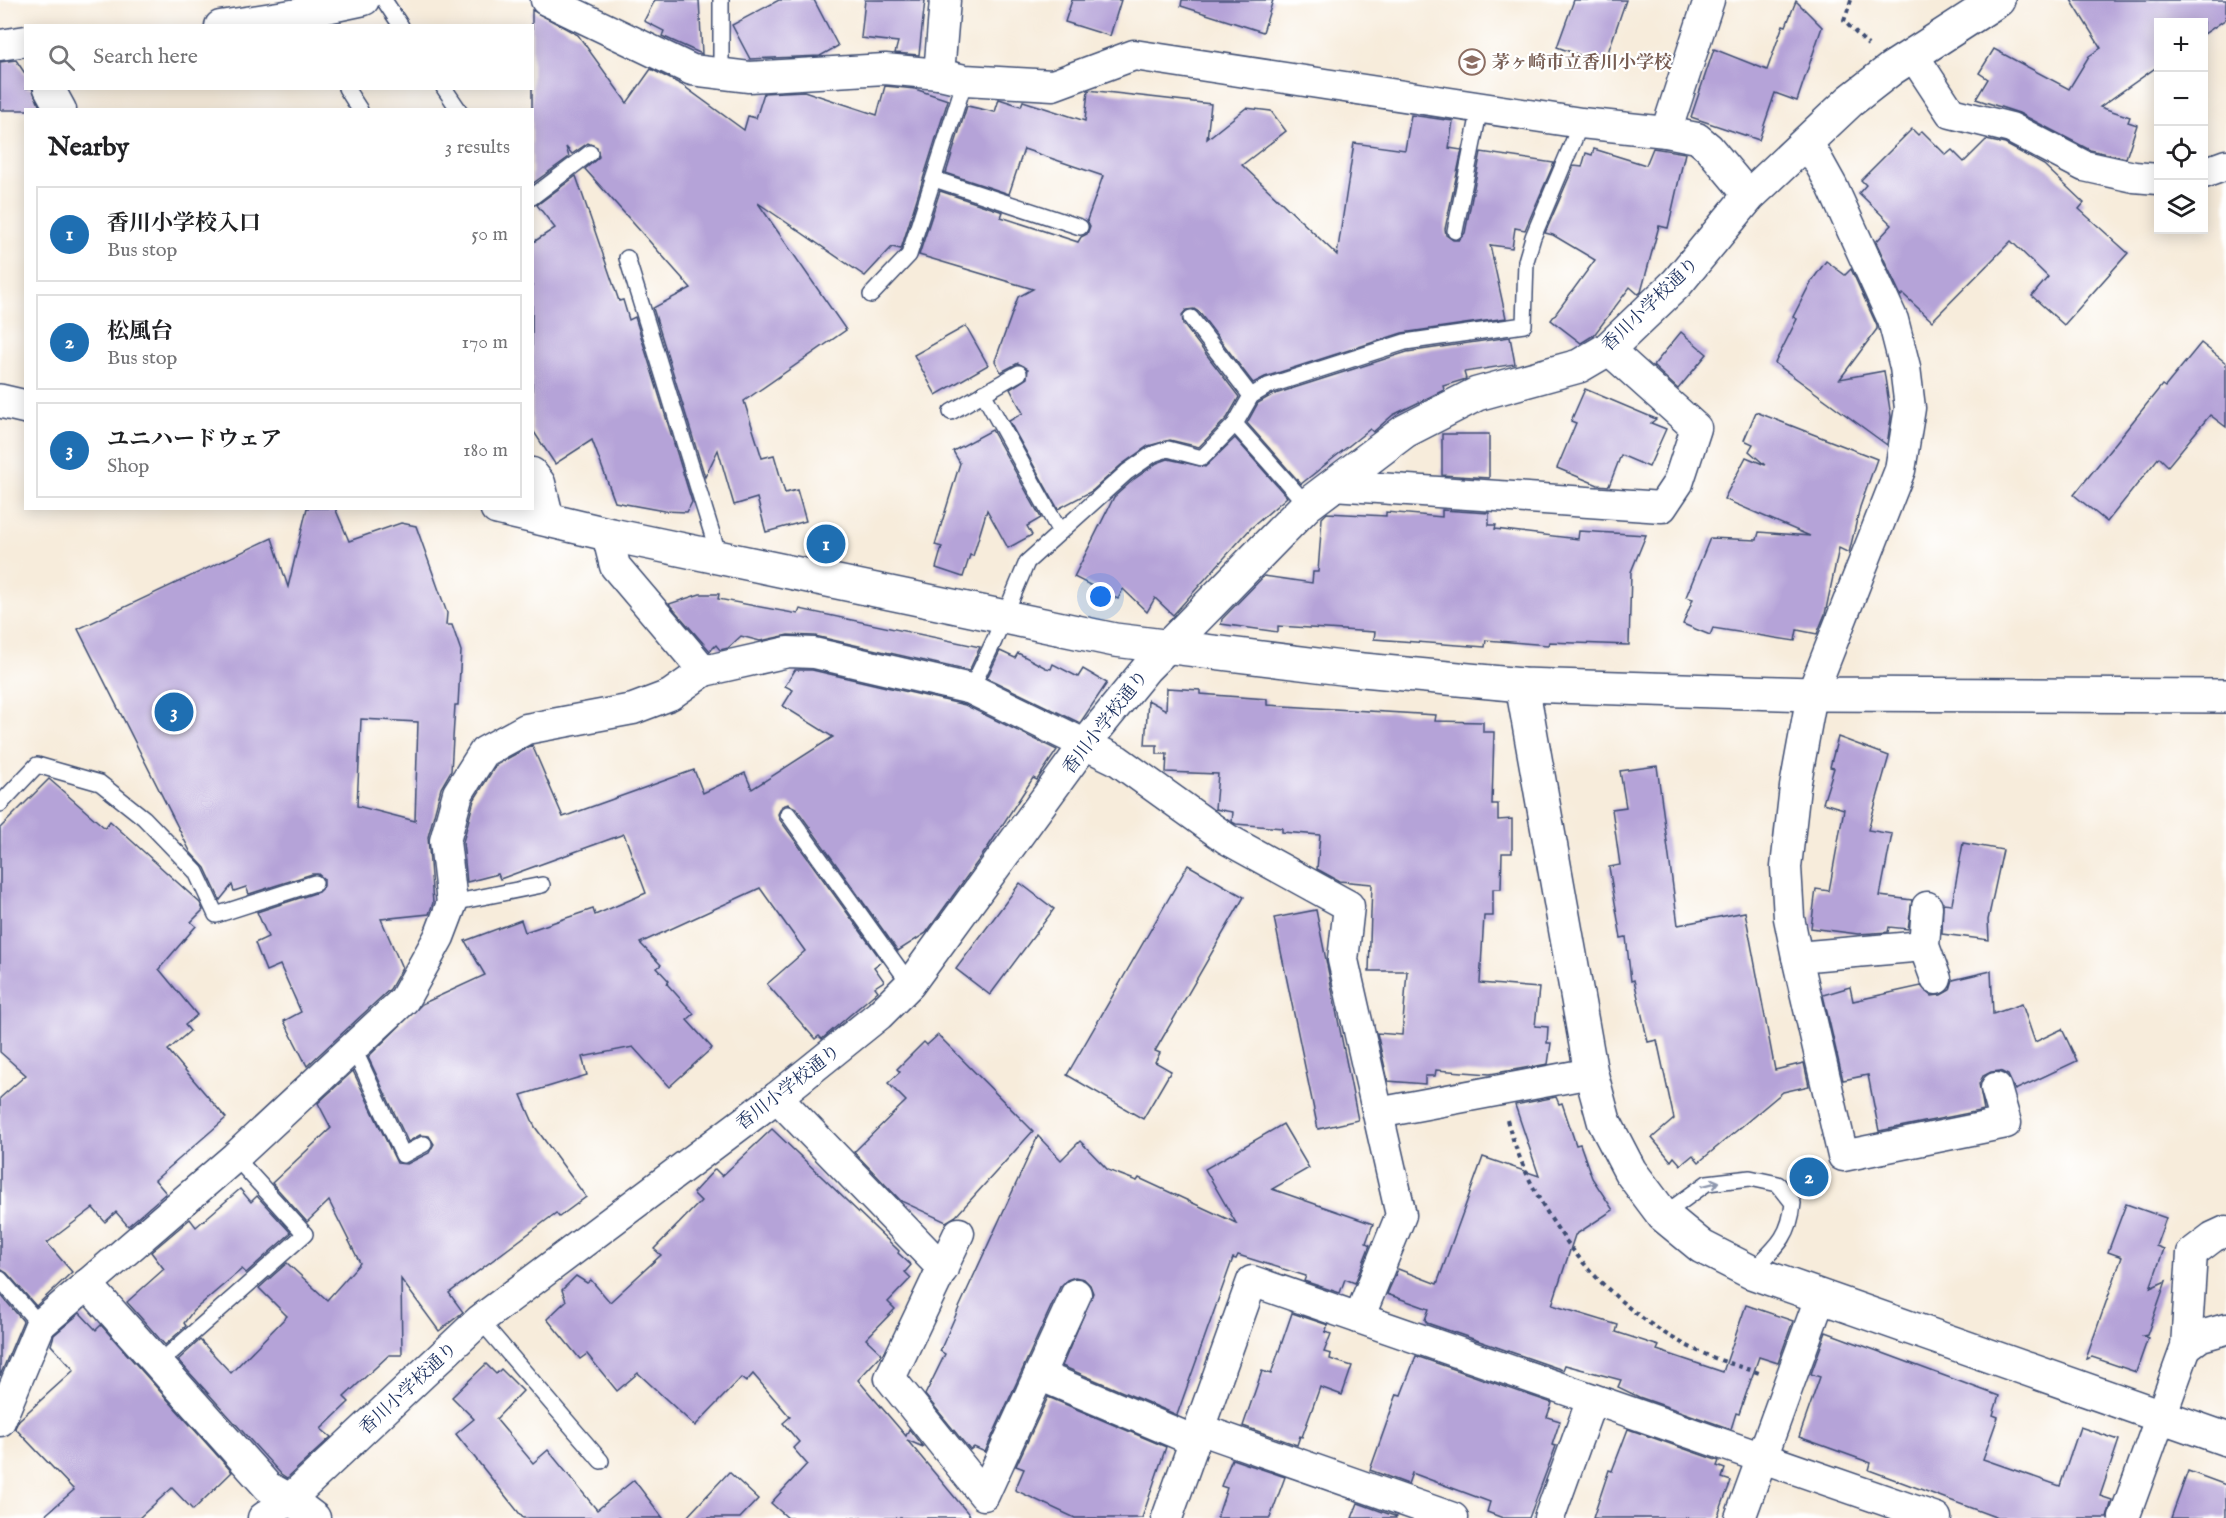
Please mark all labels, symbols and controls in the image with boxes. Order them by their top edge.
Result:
map controls [2154,18,2208,234]
button: + [2154,18,2208,72]
search box [24,24,534,90]
icon: search [45,41,78,74]
text: Search here [93,43,198,71]
school or university icon: 茅ヶ崎市立香川小学校 [1457,47,1487,77]
place label: 茅ヶ崎市立香川小学校 [1492,52,1672,75]
button: − [2154,72,2208,126]
button: locate [2154,126,2208,180]
text: Nearby [48,131,129,164]
text: 3 results [445,135,510,160]
button: layers [2154,180,2208,234]
text: 香川小学校入口 [107,210,261,238]
text: 1 [66,222,73,247]
text: 50 m [471,222,508,247]
text: Bus stop [107,238,177,263]
street label: 香川小学校通り [1598,253,1704,357]
text: 松風台 [107,318,173,346]
text: 2 [65,330,74,355]
text: 170 m [462,330,508,355]
text: Bus stop [107,346,177,371]
text: ユニハードウェア [107,426,282,454]
text: 3 [66,438,73,463]
text: 180 m [463,438,508,463]
text: Shop [107,454,149,479]
pin: 1 [806,522,846,566]
your location [1086,582,1115,611]
street label: 香川小学校通り [1058,666,1154,780]
pin: 3 [154,690,194,734]
street label: 香川小学校通り [732,1040,846,1136]
pin: 2 [1790,1154,1828,1200]
one-way arrow [1701,1177,1720,1189]
street label: 香川小学校通り [355,1338,463,1440]

